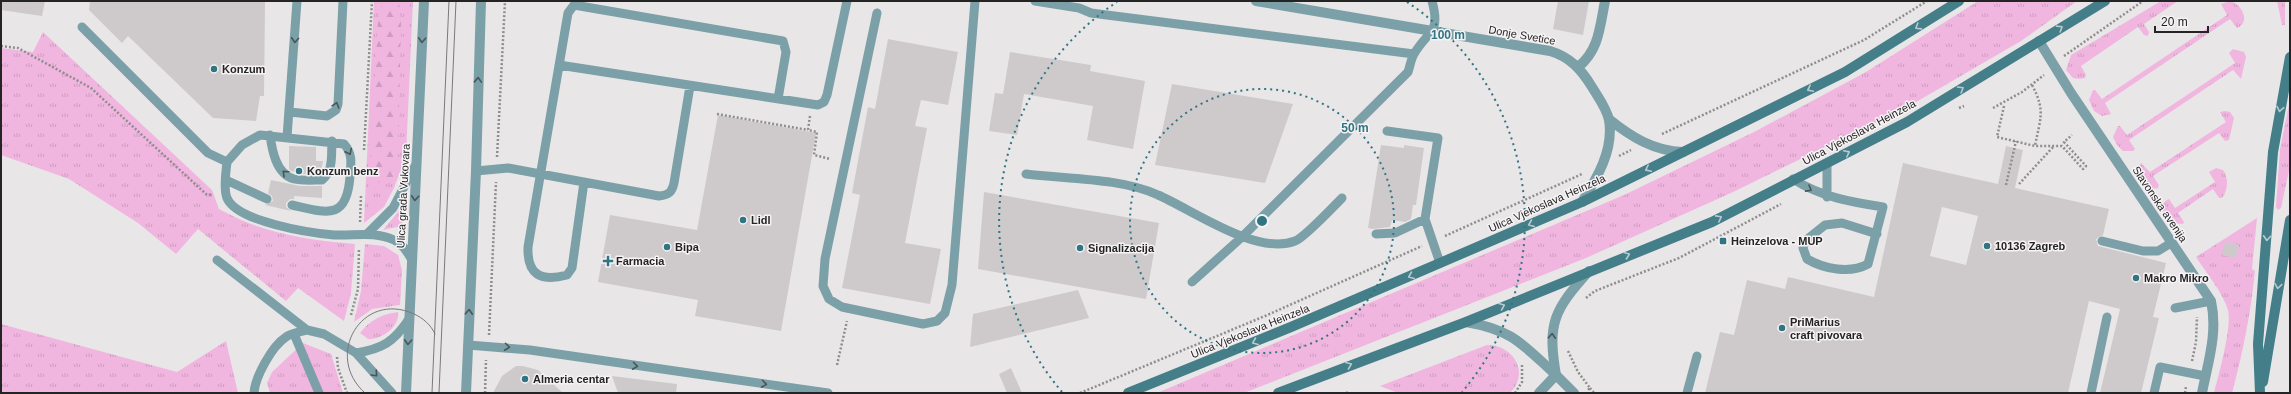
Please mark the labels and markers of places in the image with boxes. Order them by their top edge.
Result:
place label: Konzum [222,63,266,75]
marker: Konzum [209,64,219,74]
place label: Konzum benz [307,165,379,177]
marker: Konzum benz [294,166,304,176]
place label: Lidl [751,214,771,226]
centre of rings [1255,214,1269,228]
marker: Lidl [738,215,748,225]
place label: Heinzelova - MUP [1731,235,1823,247]
marker: Heinzelova - MUP [1718,236,1728,246]
place label: 10136 Zagreb [1995,240,2066,252]
place label: Bipa [675,241,700,253]
marker: 10136 Zagreb [1982,241,1992,251]
marker: Bipa [662,242,672,252]
place label: Signalizacija [1088,242,1155,254]
marker: Signalizacija [1075,243,1085,253]
place label: Farmacia [616,255,665,267]
marker: Farmacia [603,256,613,266]
place label: Makro Mikro [2144,272,2209,284]
marker: Makro Mikro [2131,273,2141,283]
place label: PriMarius craft pivovara [1790,316,1863,341]
marker: PriMarius craft pivovara [1777,323,1787,333]
place label: Almeria centar [533,373,610,385]
marker: Almeria centar [520,374,530,384]

